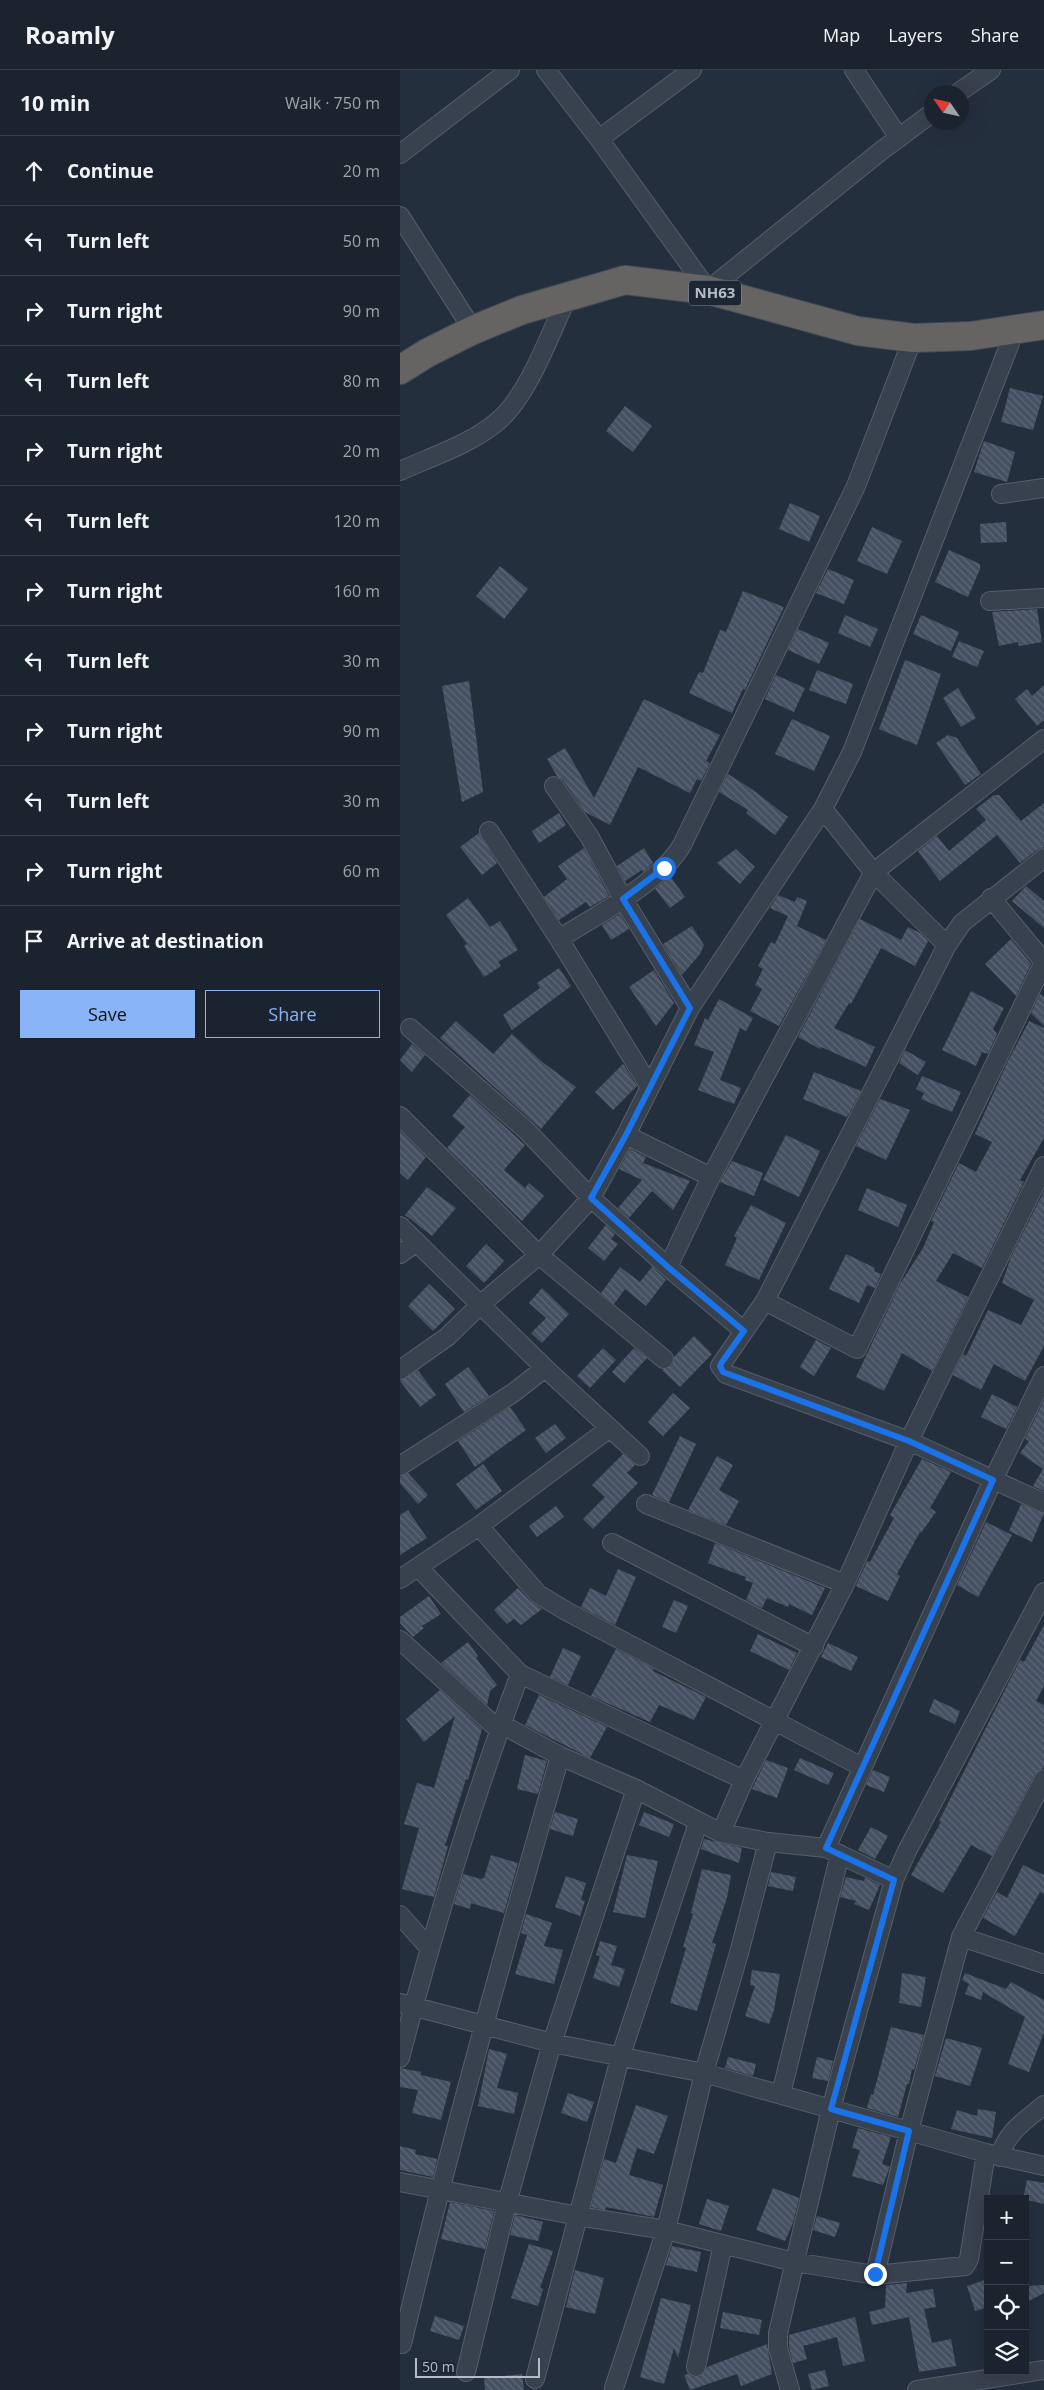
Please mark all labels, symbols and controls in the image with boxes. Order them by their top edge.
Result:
text: Roamly [25,18,115,51]
text: Map [823,23,860,47]
text: Layers [888,23,943,47]
text: Share [971,23,1019,47]
north arrow [924,85,969,130]
text: 10 min [20,89,90,117]
text: Walk · 750 m [285,92,380,114]
icon: ahead [20,157,48,185]
text: Continue [67,158,154,184]
text: 20 m [343,160,380,182]
icon: left [20,227,48,255]
text: Turn left [67,228,149,254]
text: 50 m [343,230,380,252]
road number: NH63 [689,280,741,306]
icon: right [20,297,48,325]
text: Turn right [67,298,162,324]
text: 90 m [343,300,380,322]
icon: left [20,367,48,395]
text: Turn left [67,368,149,394]
text: 80 m [343,370,380,392]
icon: right [20,437,48,465]
text: Turn right [67,438,162,464]
text: 20 m [343,440,380,462]
icon: left [20,507,48,535]
text: Turn left [67,508,149,534]
text: 120 m [334,510,380,532]
icon: right [20,577,48,605]
text: Turn right [67,578,162,604]
text: 160 m [334,580,380,602]
icon: left [20,647,48,675]
text: Turn left [67,648,149,674]
text: 30 m [343,650,380,672]
icon: right [20,717,48,745]
text: Turn right [67,718,162,744]
text: 90 m [343,720,380,742]
icon: left [20,787,48,815]
text: Turn left [67,788,149,814]
text: 30 m [343,790,380,812]
icon: right [20,857,48,885]
route start [653,857,676,880]
text: Turn right [67,858,162,884]
text: 60 m [343,860,380,882]
icon: arrive [20,927,48,955]
text: Arrive at destination [67,928,264,954]
button: Save [20,990,195,1038]
button: Share [205,990,380,1038]
map controls [984,2195,1029,2375]
button: + [984,2195,1029,2240]
button: − [984,2240,1029,2285]
route end [864,2263,887,2286]
button: locate [984,2285,1029,2330]
button: layers [984,2330,1029,2375]
scale bar [415,2355,540,2378]
text: 50 m [422,2357,455,2376]

